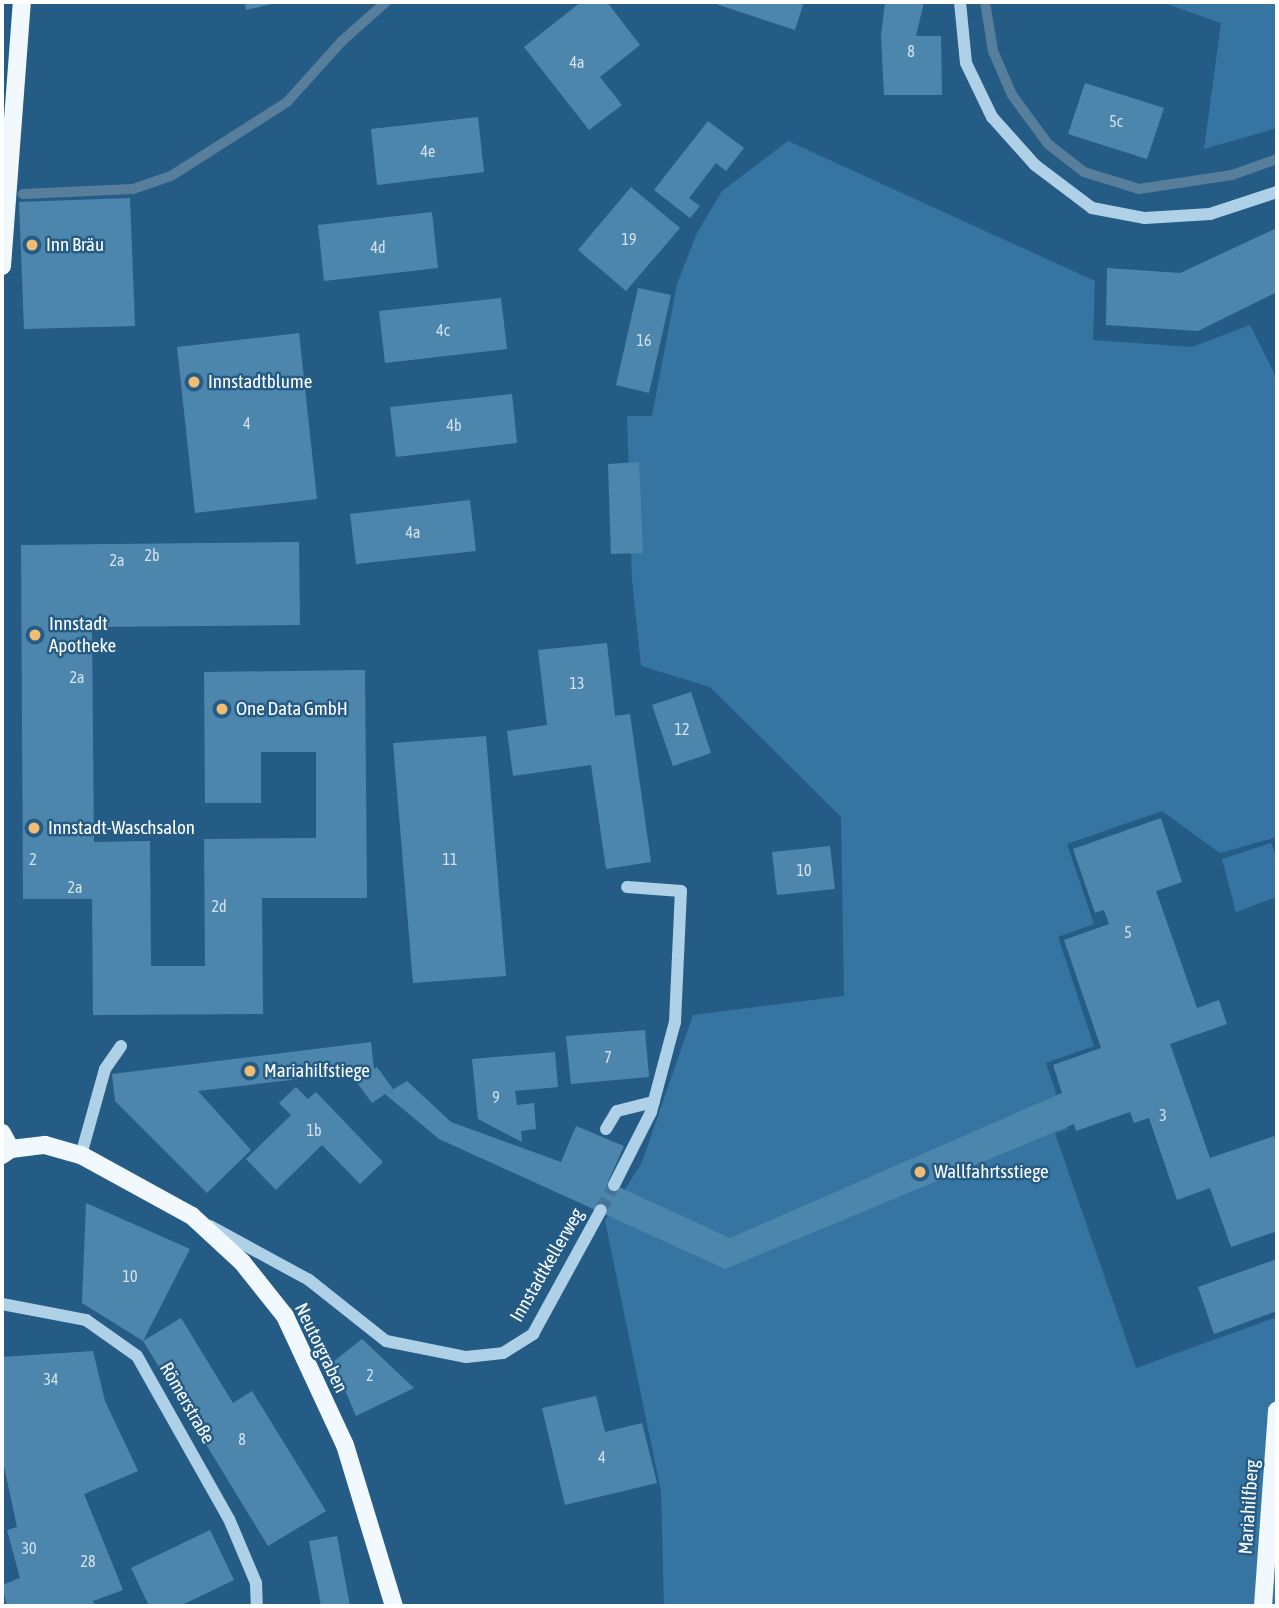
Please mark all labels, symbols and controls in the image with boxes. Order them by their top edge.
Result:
house number: 8 [907,41,915,61]
house number: 4a [570,52,584,72]
house number: 5c [1109,111,1123,131]
house number: 4e [421,141,435,161]
house number: 19 [621,229,637,249]
place label: Inn Bräu [46,234,104,256]
marker: Inn Bräu [24,237,40,253]
house number: 4d [370,237,386,257]
house number: 4c [436,320,450,340]
house number: 16 [636,330,652,350]
place label: Innstadtblume [208,371,312,393]
marker: Innstadtblume [186,374,202,390]
house number: 4 [243,413,251,433]
house number: 4b [446,415,462,435]
house number: 4a [406,522,420,542]
house number: 2b [144,545,160,565]
house number: 2a [110,550,124,570]
place label: Innstadt Apotheke [49,613,116,657]
marker: Innstadt Apotheke [27,627,43,643]
house number: 2a [70,667,84,687]
house number: 13 [569,673,585,693]
place label: One Data GmbH [236,698,348,720]
marker: One Data GmbH [214,701,230,717]
house number: 12 [674,719,690,739]
place label: Innstadt-Waschsalon [48,817,195,839]
marker: Innstadt-Waschsalon [26,820,42,836]
house number: 2 [29,849,37,869]
house number: 11 [442,849,458,869]
house number: 10 [796,860,812,880]
house number: 2a [68,877,82,897]
house number: 2d [211,896,227,916]
house number: 5 [1124,922,1132,942]
house number: 7 [604,1047,612,1067]
place label: Mariahilfstiege [264,1060,370,1082]
marker: Mariahilfstiege [242,1063,258,1079]
house number: 9 [492,1087,500,1107]
house number: 3 [1159,1105,1167,1125]
house number: 1b [306,1120,322,1140]
place label: Wallfahrtsstiege [934,1161,1049,1183]
marker: Wallfahrtsstiege [912,1164,928,1180]
street label: Innstadtkellerweg [505,1204,589,1326]
house number: 10 [122,1266,138,1286]
street label: Neutorgraben [289,1299,353,1397]
street label: Römerstraße [155,1358,219,1448]
house number: 2 [366,1365,374,1385]
house number: 34 [43,1369,59,1389]
house number: 8 [238,1429,246,1449]
house number: 4 [598,1447,606,1467]
street label: Mariahilfberg [1234,1459,1264,1555]
house number: 30 [21,1538,37,1558]
house number: 28 [80,1551,96,1571]

